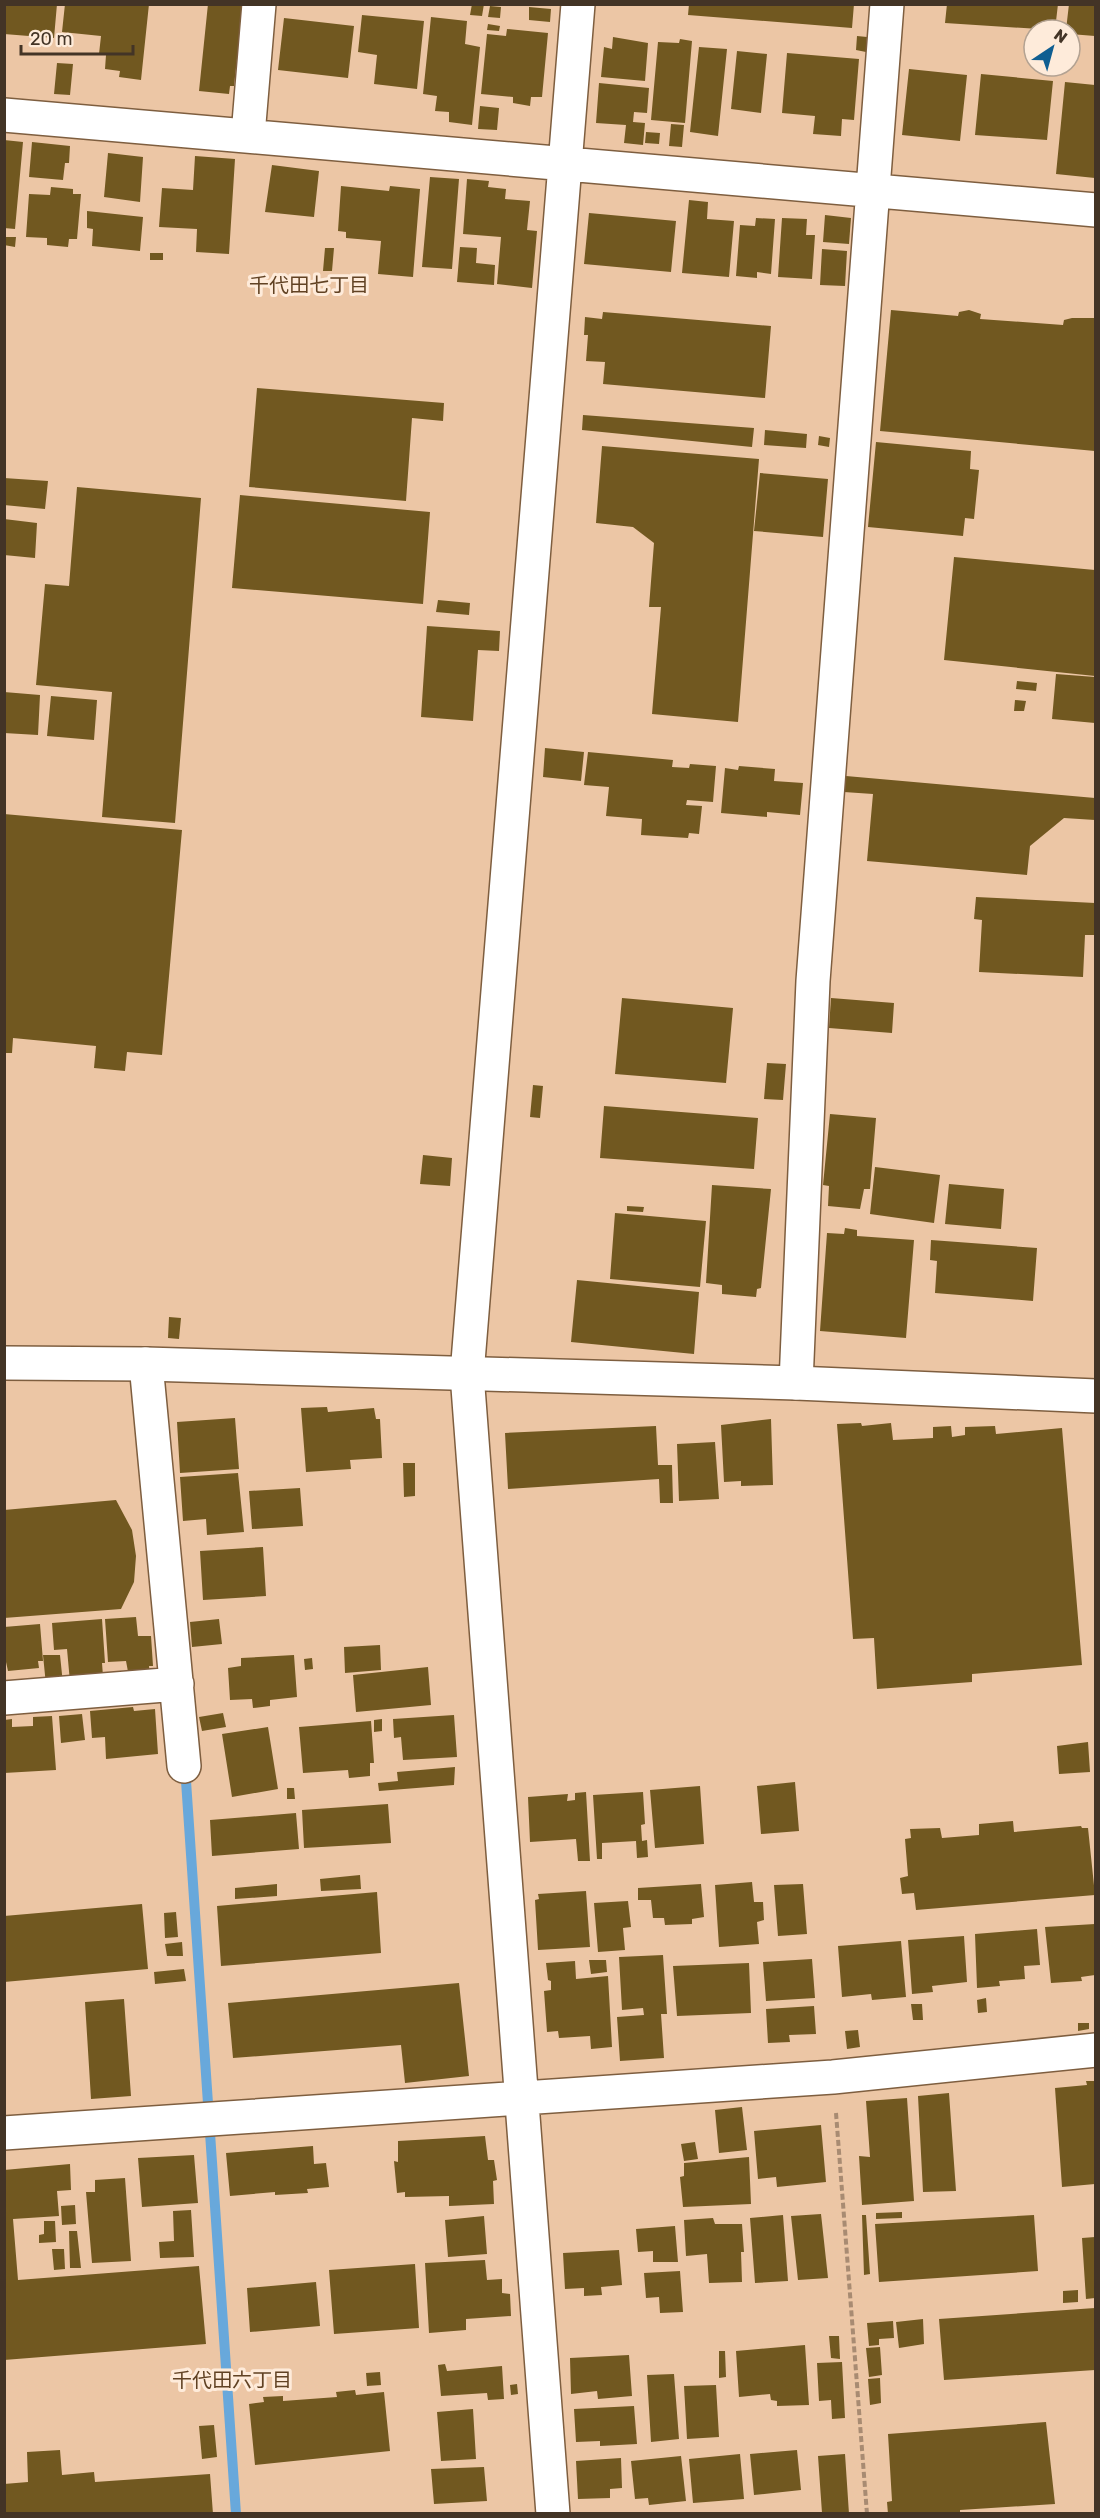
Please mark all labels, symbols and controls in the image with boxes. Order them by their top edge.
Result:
scale bar [21,18,134,56]
north arrow [1022,18,1082,78]
text: N [1050,25,1071,47]
text: 20 m [30,28,72,50]
district label: 千代田七丁目 [249,273,369,297]
district label: 千代田六丁目 [172,2368,292,2392]

